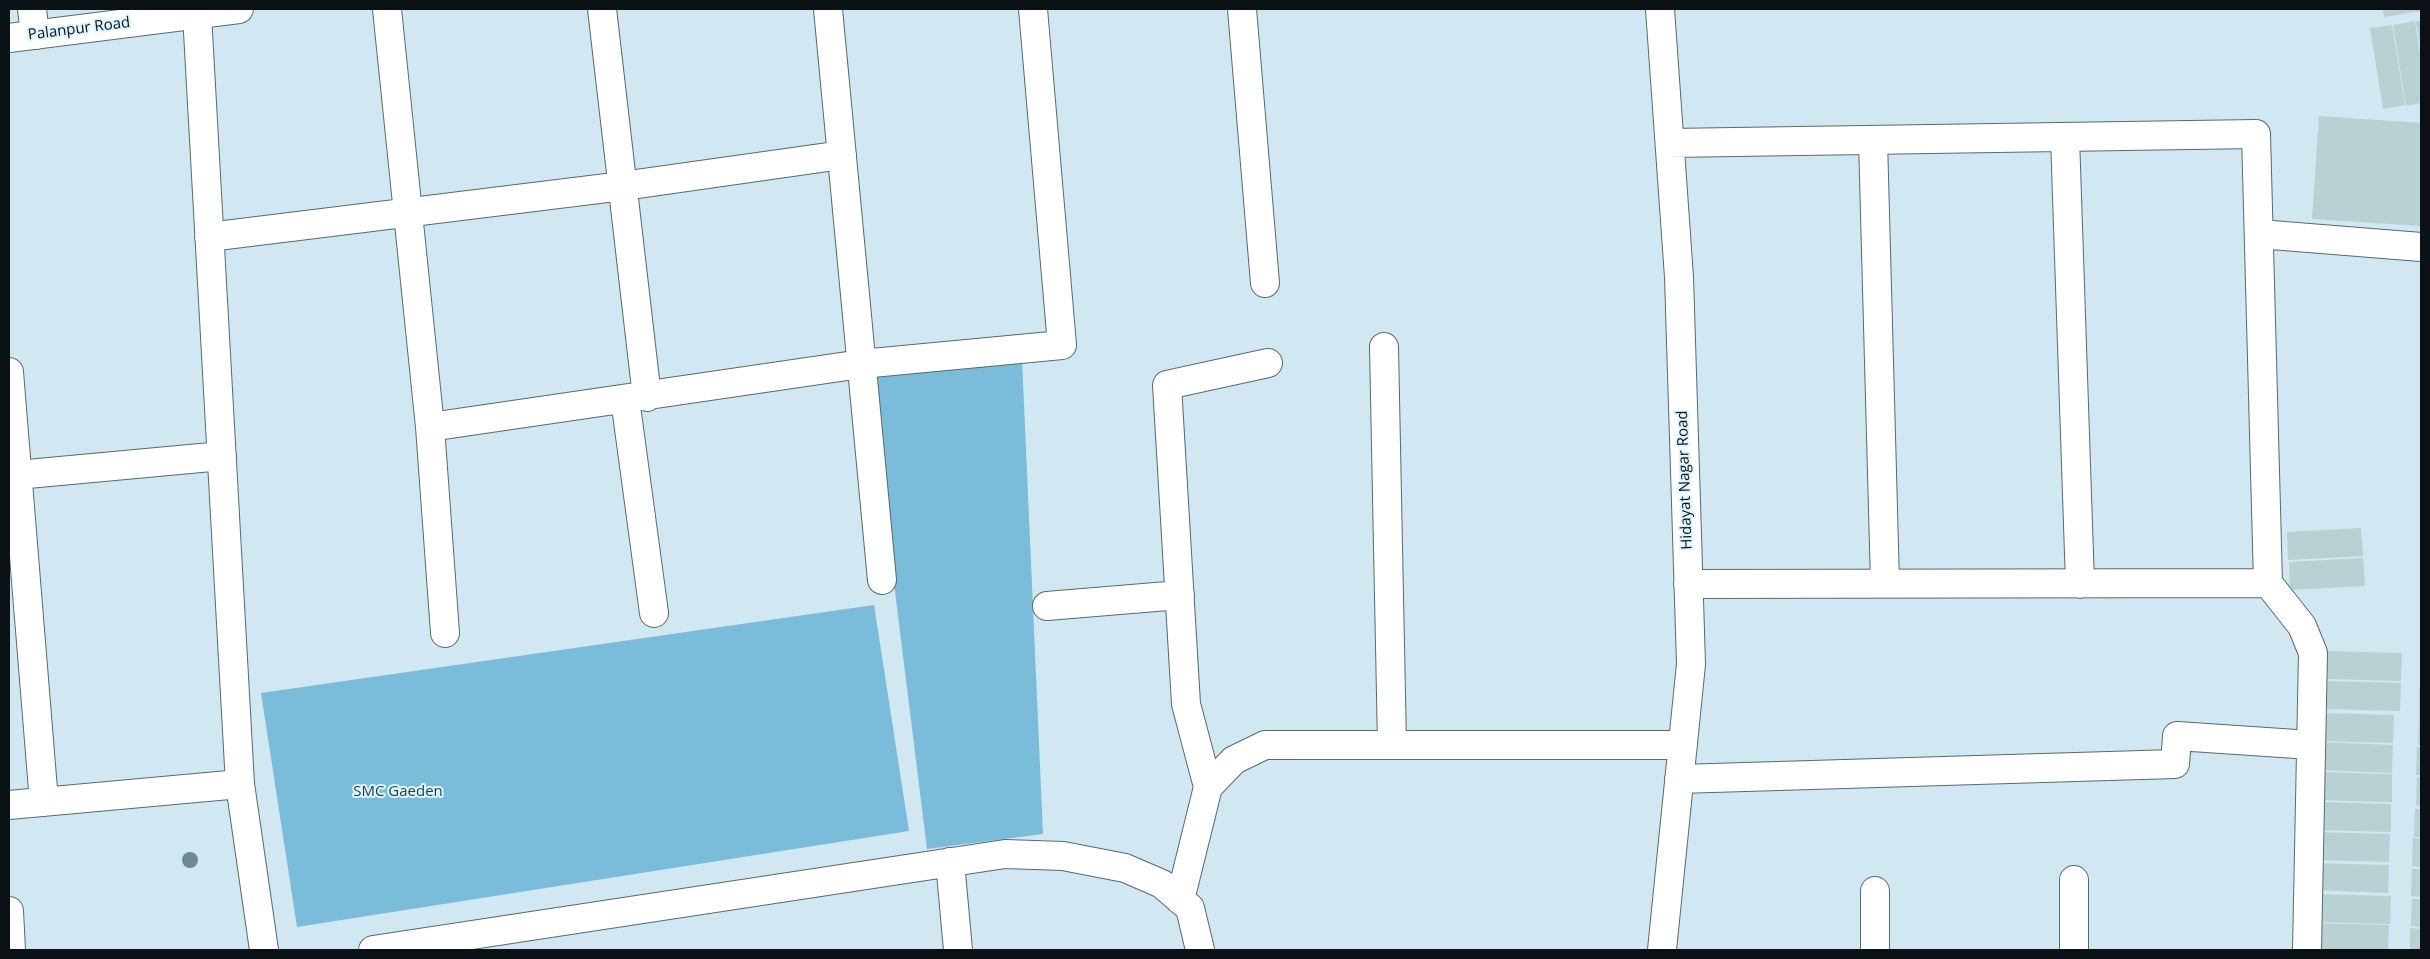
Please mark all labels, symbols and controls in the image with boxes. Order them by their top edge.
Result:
street label: Palanpur Road [27,14,131,44]
street label: Hidayat Nagar Road [1674,410,1696,550]
park label: SMC Gaeden [353,783,443,801]

